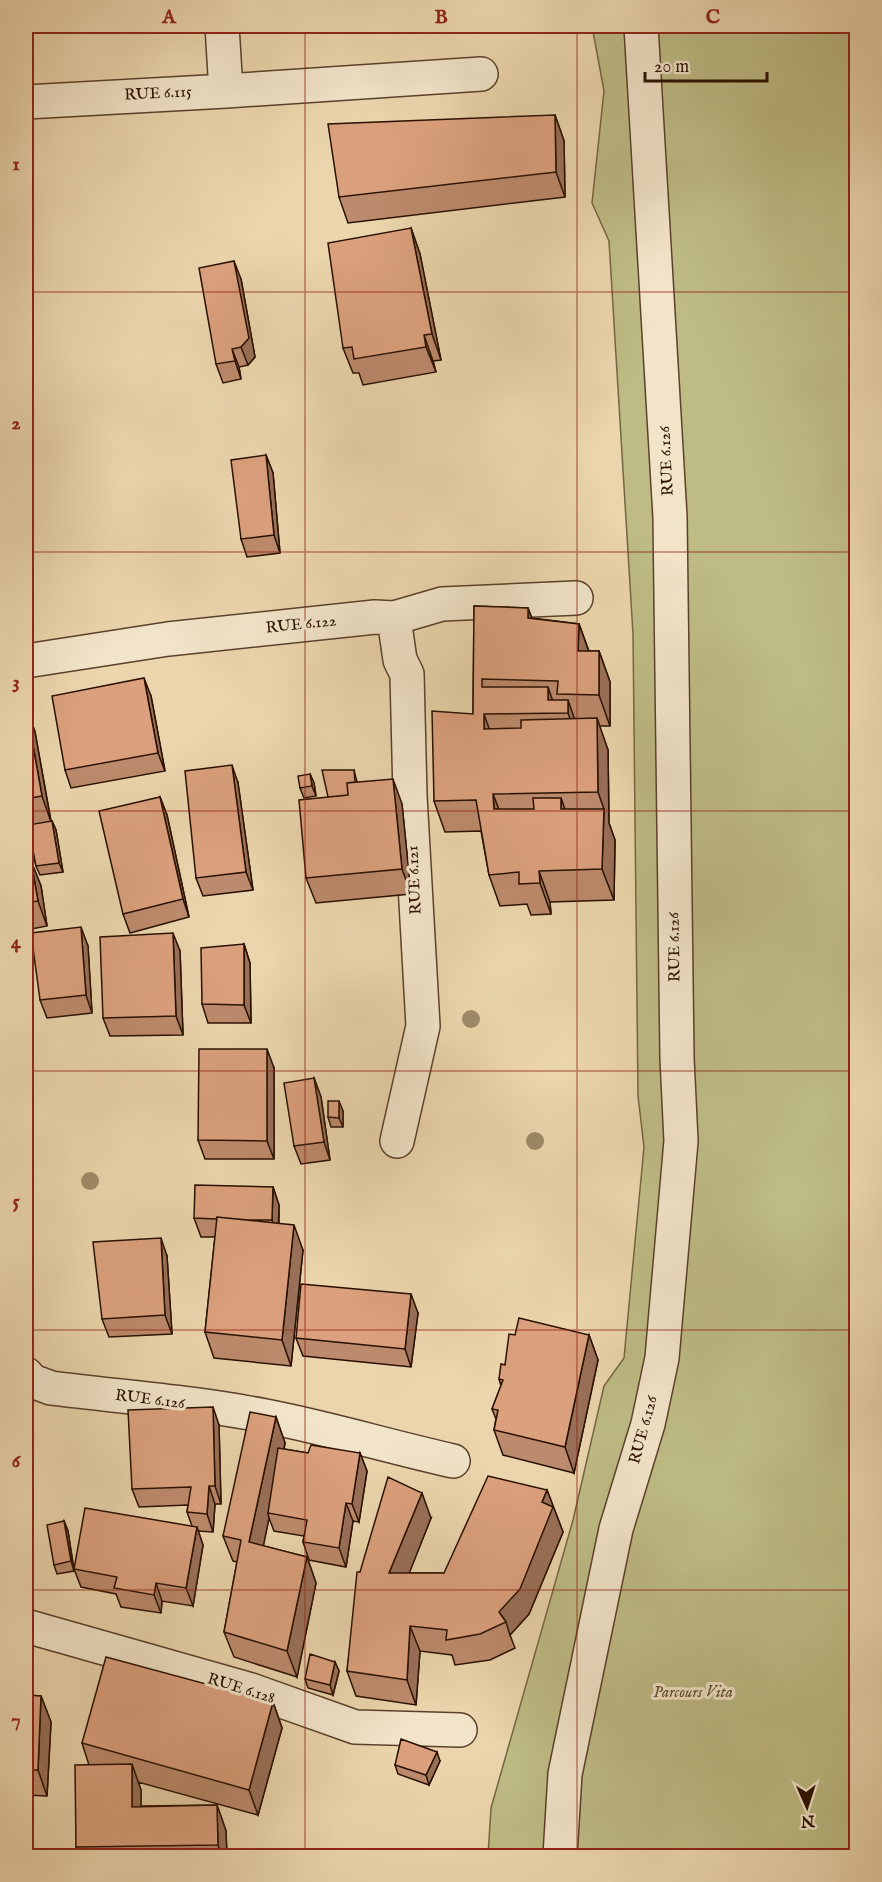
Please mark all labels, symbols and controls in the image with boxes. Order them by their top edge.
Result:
text: A [161,5,177,30]
text: B [434,5,448,30]
text: C [706,5,720,30]
scale bar [645,45,766,83]
text: 20 m [654,56,689,79]
street label: RUE 6.115 [124,82,192,106]
text: 1 [12,152,20,177]
text: 2 [11,411,21,436]
street label: RUE 6.126 [655,425,679,497]
street label: RUE 6.122 [265,611,337,639]
text: 3 [12,670,20,695]
street label: RUE 6.121 [403,845,427,915]
street label: RUE 6.126 [664,912,686,982]
text: 4 [11,930,22,955]
text: 5 [12,1189,20,1214]
street label: RUE 6.126 [114,1386,186,1414]
street label: RUE 6.126 [625,1393,663,1466]
text: 6 [12,1449,22,1474]
street label: RUE 6.128 [205,1669,277,1709]
park label: Parcours Vita [653,1683,733,1703]
text: 7 [11,1708,21,1733]
north arrow [777,1777,837,1837]
text: N [800,1810,816,1830]

